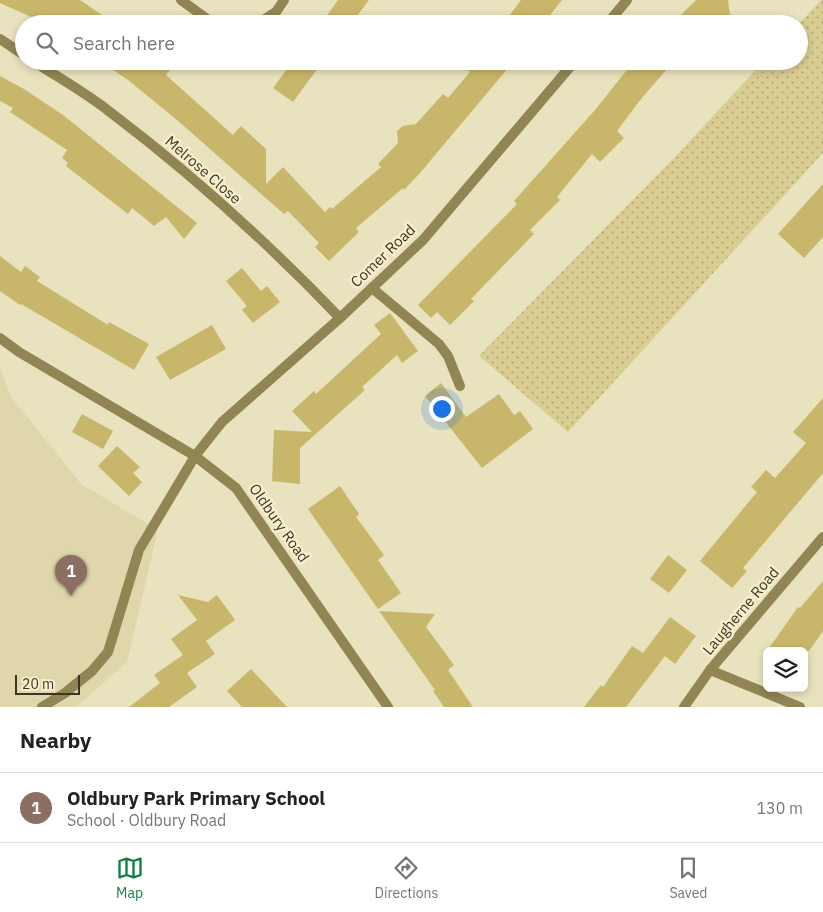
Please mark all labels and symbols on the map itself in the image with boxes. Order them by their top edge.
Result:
street label: Melrose Close [161,131,245,208]
street label: Comer Road [346,220,419,291]
your location [429,396,455,422]
street label: Oldbury Road [245,480,314,566]
pin: 1 [55,555,87,596]
street label: Laugherne Road [698,563,783,659]
scale bar [15,672,80,695]

